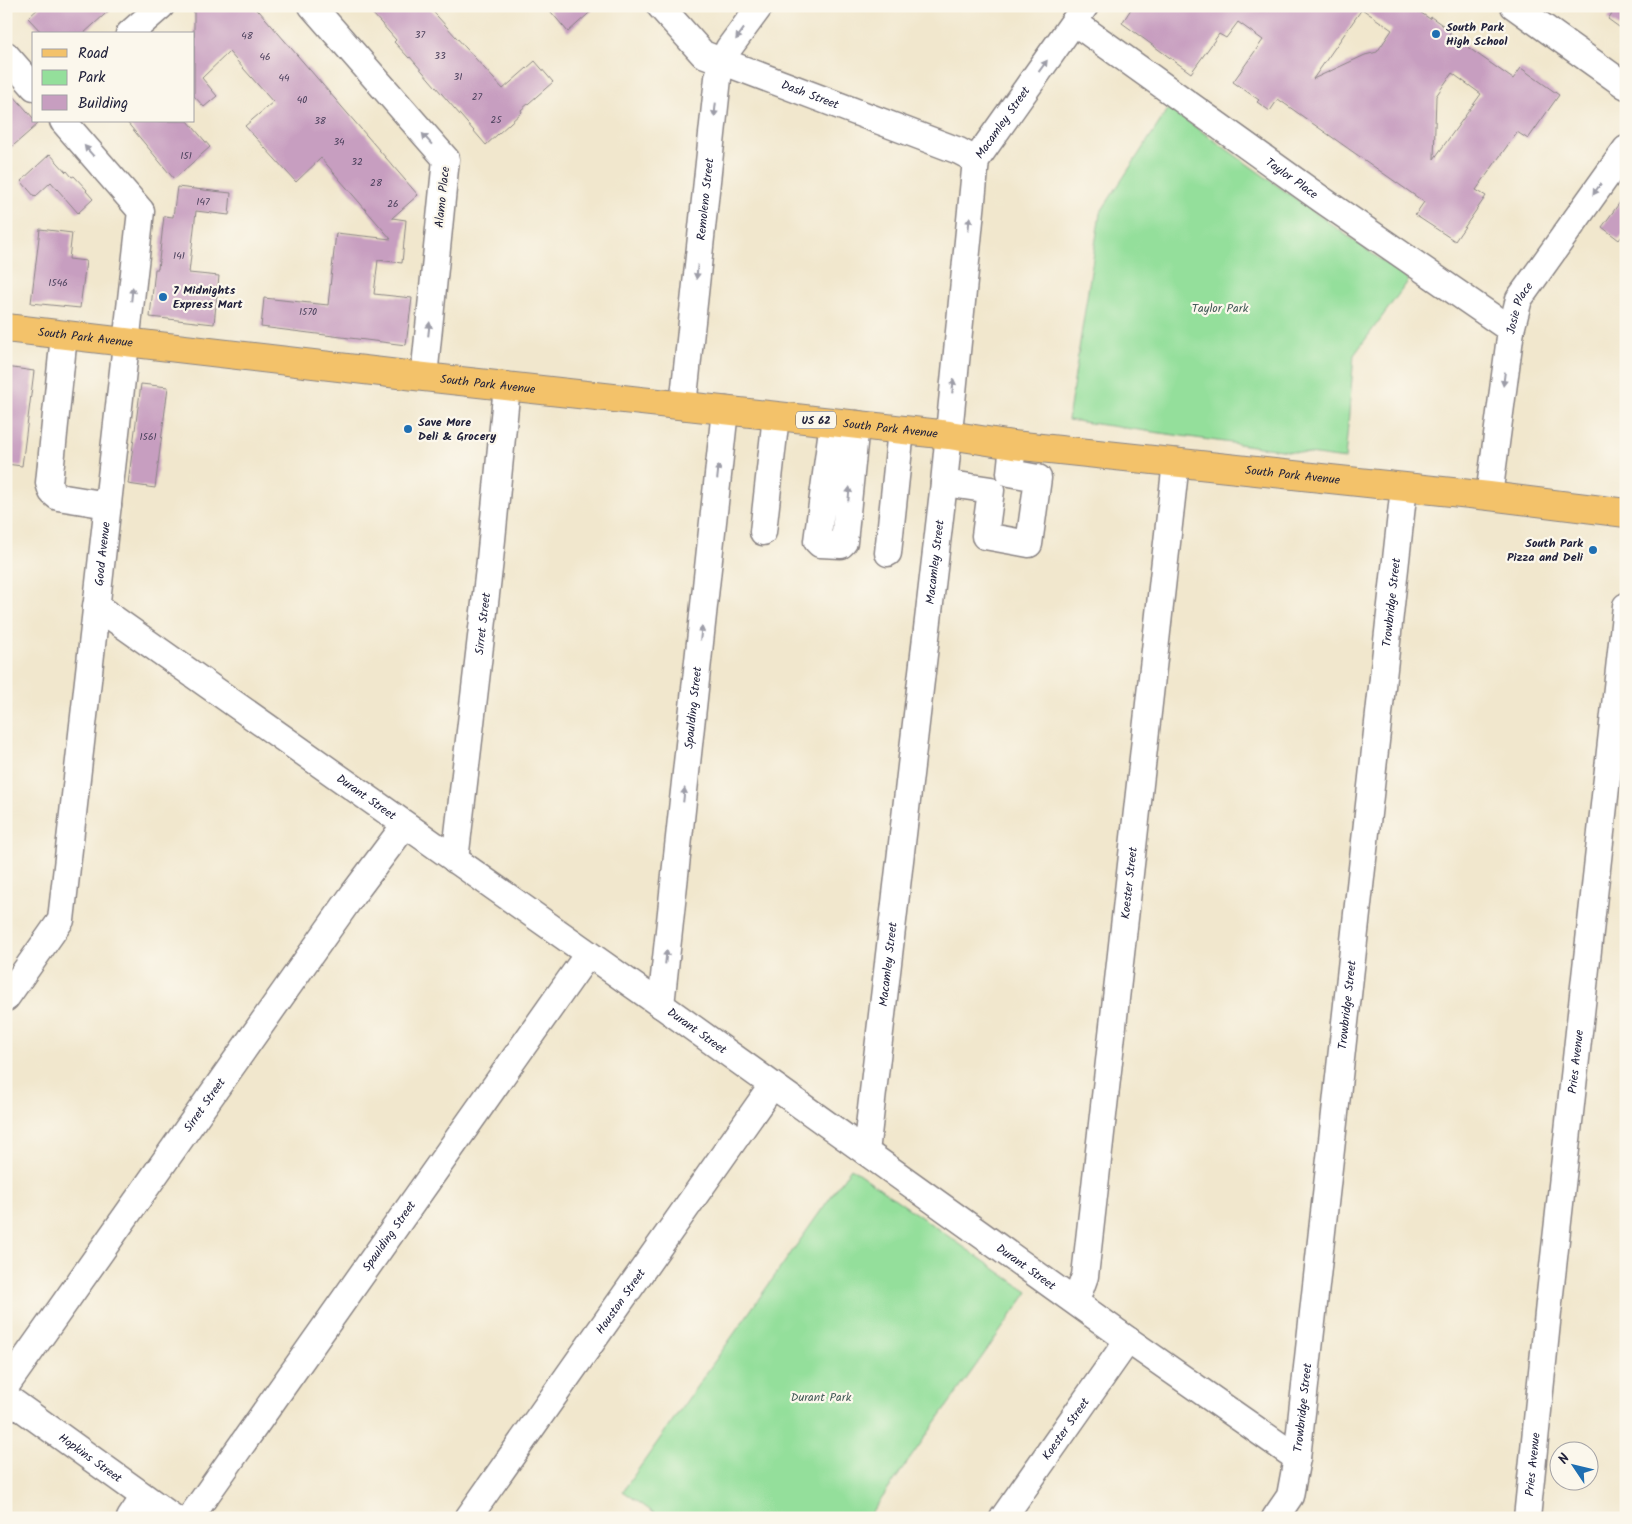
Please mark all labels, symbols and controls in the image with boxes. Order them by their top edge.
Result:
place label: South Park High School [1446,18,1508,51]
house number: 37 [415,27,426,43]
one-way arrow [735,27,745,41]
house number: 48 [241,28,254,44]
marker: South Park High School [1430,28,1442,40]
legend [32,32,195,122]
text: Road [78,42,109,66]
house number: 33 [434,48,446,64]
house number: 46 [259,49,271,65]
one-way arrow [1038,59,1048,73]
text: Park [78,66,106,90]
house number: 31 [454,69,462,85]
house number: 44 [278,70,290,86]
street label: Dash Street [778,75,842,115]
street label: Macamley Street [971,82,1035,163]
house number: 27 [472,89,483,105]
text: Building [78,92,128,116]
house number: 40 [297,92,307,108]
one-way arrow [711,103,719,119]
house number: 25 [490,112,502,128]
house number: 38 [314,113,327,129]
one-way arrow [422,132,433,145]
house number: 34 [333,134,345,150]
one-way arrow [84,145,95,157]
house number: 151 [180,148,192,164]
street label: Taylor Place [1261,153,1322,204]
house number: 32 [351,154,363,170]
street label: Remoleno Street [692,157,719,241]
street label: Alamo Place [430,165,455,229]
house number: 28 [370,175,383,191]
one-way arrow [1592,182,1603,195]
house number: 147 [196,194,210,210]
house number: 26 [387,196,399,212]
one-way arrow [966,216,974,232]
house number: 141 [173,248,185,264]
one-way arrow [693,264,701,280]
house number: 1546 [48,275,68,291]
street label: Josie Place [1502,278,1539,335]
place label: 7 Midnights Express Mart [173,281,243,314]
one-way arrow [128,285,136,301]
marker: 7 Midnights Express Mart [157,291,169,303]
park label: Taylor Park [1192,299,1249,318]
house number: 1570 [299,304,317,320]
one-way arrow [425,320,433,336]
street label: South Park Avenue [37,323,135,353]
street label: South Park Avenue [439,370,537,399]
one-way arrow [1500,371,1508,387]
one-way arrow [950,378,958,394]
road number: US 62 [796,412,836,428]
place label: Save More Deli & Grocery [418,413,497,446]
street label: South Park Avenue [842,414,939,444]
marker: Save More Deli & Grocery [402,423,414,435]
house number: 1561 [139,429,157,445]
street label: South Park Avenue [1244,461,1342,490]
one-way arrow [714,464,722,480]
one-way arrow [845,486,853,502]
street label: Macamley Street [921,518,950,605]
street label: Good Avenue [90,520,116,587]
place label: South Park Pizza and Deli [1507,534,1584,567]
marker: South Park Pizza and Deli [1587,544,1599,556]
street label: Trowbridge Street [1377,557,1406,648]
street label: Sirret Street [470,591,496,656]
one-way arrow [697,625,705,641]
street label: Spaulding Street [680,665,707,750]
street label: Durant Street [332,770,400,825]
one-way arrow [680,787,688,803]
street label: Koester Street [1116,846,1143,920]
street label: Macamley Street [874,921,903,1008]
one-way arrow [663,948,671,964]
street label: Trowbridge Street [1333,959,1362,1051]
street label: Durant Street [663,1003,731,1059]
street label: Pries Avenue [1563,1028,1589,1095]
street label: Sirret Street [179,1074,231,1136]
street label: Spaulding Street [358,1197,421,1276]
street label: Durant Street [992,1239,1060,1295]
street label: Houston Street [591,1265,651,1338]
street label: Trowbridge Street [1289,1362,1317,1453]
park label: Durant Park [791,1388,852,1407]
street label: Koester Street [1037,1394,1095,1464]
street label: Hopkins Street [54,1429,126,1488]
street label: Pries Avenue [1520,1431,1546,1497]
north arrow [1550,1442,1600,1492]
text: N [1553,1449,1576,1469]

